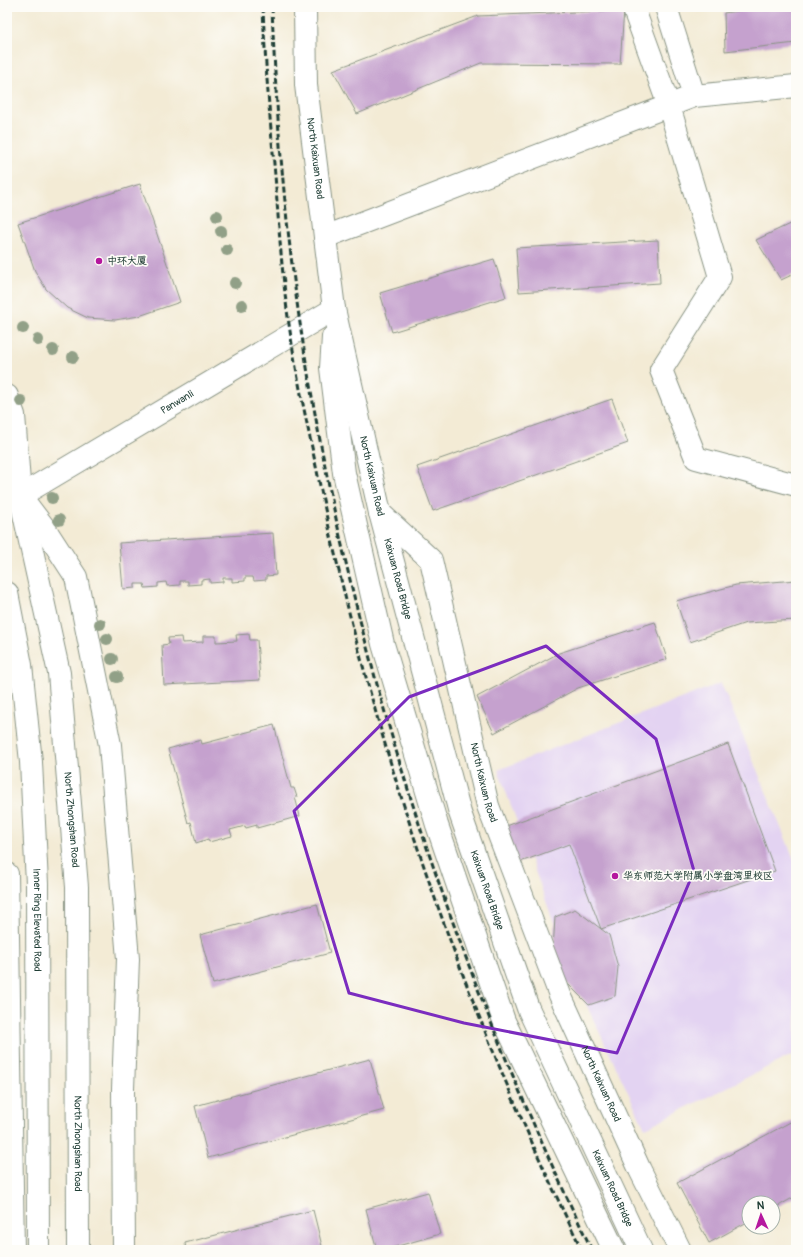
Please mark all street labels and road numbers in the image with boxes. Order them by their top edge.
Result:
street label: North Kaixuan Road [304,117,326,200]
street label: Panwanli [159,388,196,417]
street label: North Kaixuan Road [357,435,387,518]
street label: Kaixuan Road Bridge [381,537,414,621]
street label: North Kaixuan Road [468,741,500,824]
street label: North Zhongshan Road [61,771,81,868]
street label: Kaixuan Road Bridge [467,849,506,932]
street label: Inner Ring Elevated Road [30,868,43,972]
street label: North Kaixuan Road [578,1044,623,1124]
street label: North Zhongshan Road [72,1095,84,1192]
street label: Kaixuan Road Bridge [589,1148,635,1229]

